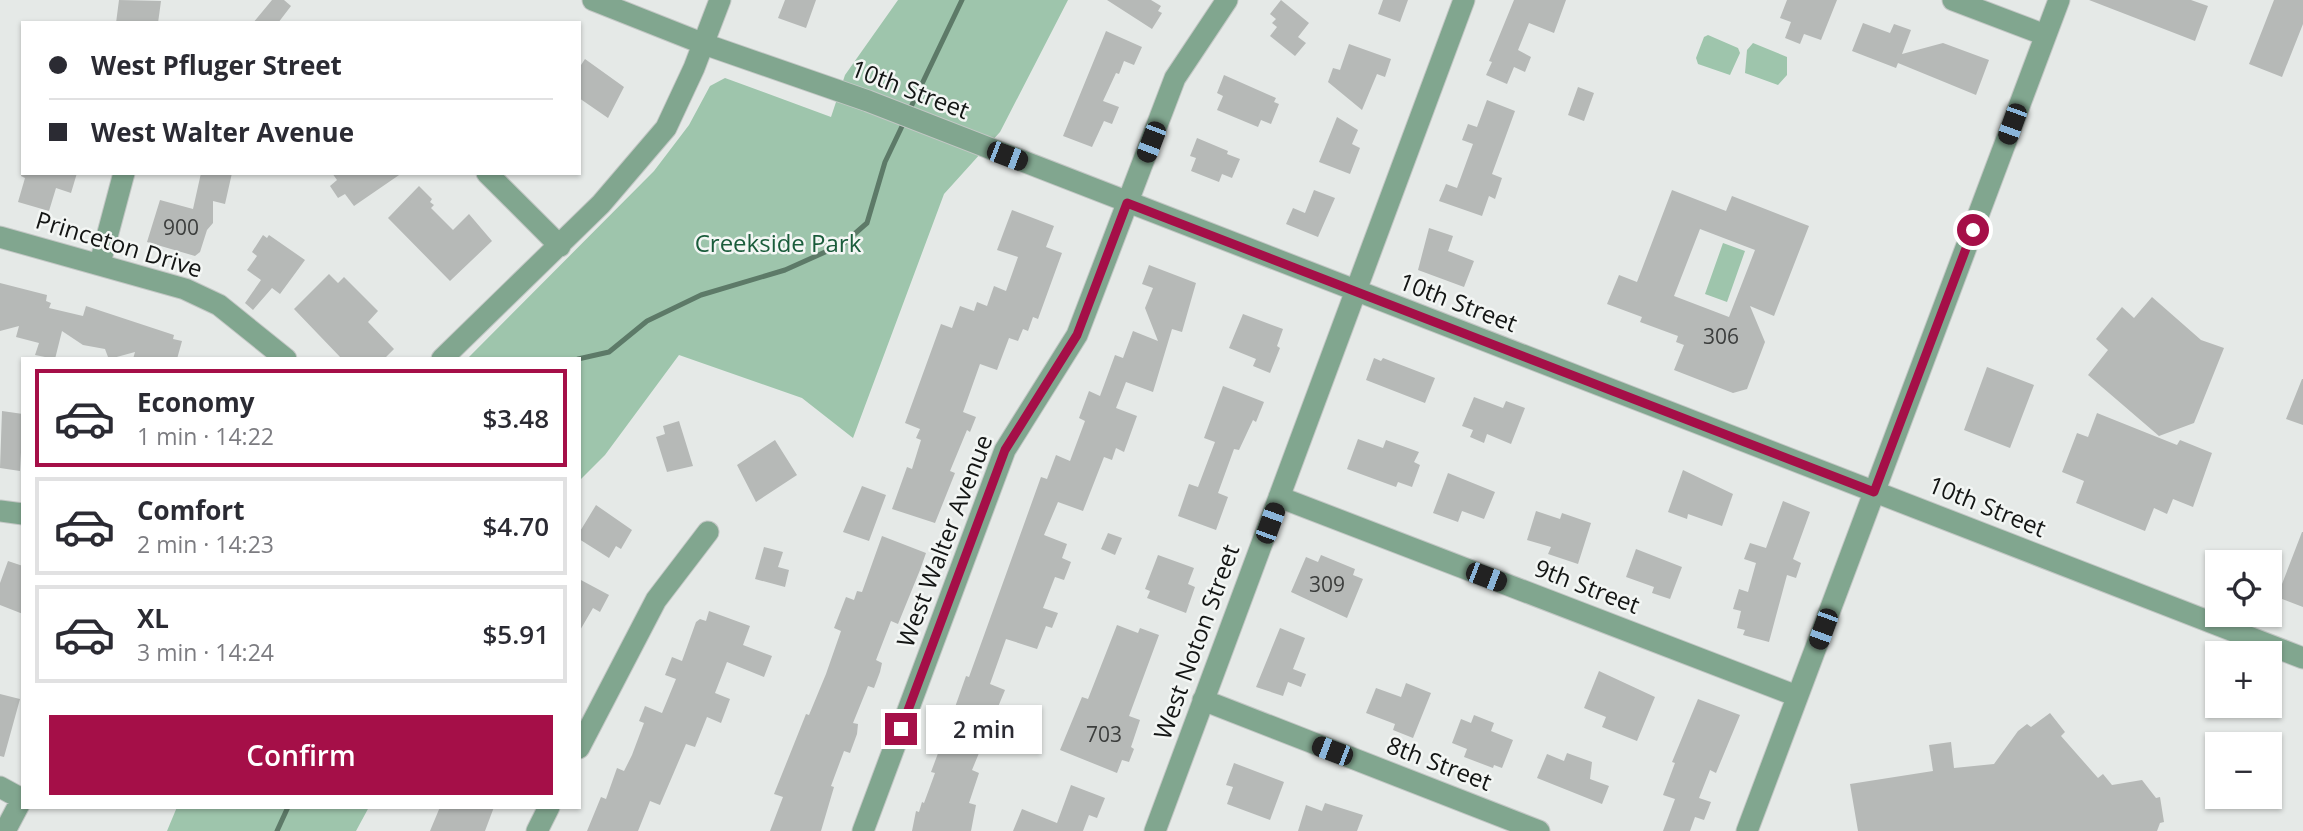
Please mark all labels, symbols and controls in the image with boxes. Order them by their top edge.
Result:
text: West Pfluger Street [91,47,342,83]
street label: 10th Street [847,51,974,126]
car [1995,101,2030,147]
text: West Walter Avenue [91,114,354,150]
car [1134,119,1169,165]
car [984,139,1031,173]
street label: Princeton Drive [32,203,207,285]
house number: 900 [163,213,199,241]
route start [1957,214,1989,246]
park label: Creekside Park [695,226,862,259]
street label: 10th Street [1395,264,1522,339]
house number: 306 [1703,322,1739,350]
text: Economy [137,384,255,420]
icon: car [53,387,116,450]
text: $3.48 [482,400,549,436]
text: 1 min · 14:22 [137,420,274,452]
street label: West Walter Avenue [888,429,999,651]
street label: 10th Street [1924,467,2051,544]
text: Comfort [137,492,244,528]
icon: car [53,495,116,558]
car [1253,500,1288,546]
text: $4.70 [482,508,549,544]
text: 2 min · 14:23 [137,528,274,560]
street label: West Noton Street [1145,539,1246,744]
street label: 9th Street [1530,550,1645,621]
map controls [2205,550,2282,809]
button: locate [2205,550,2282,627]
car [1463,560,1510,594]
house number: 309 [1309,570,1345,598]
text: XL [137,600,169,636]
icon: car [53,603,116,666]
car [1806,606,1841,652]
text: $5.91 [482,616,549,652]
text: 3 min · 14:24 [137,636,274,668]
button: + [2205,641,2282,718]
callout: 2 min [926,704,1041,754]
route end [885,713,917,745]
text: 2 min [953,713,1015,745]
button: Confirm [49,715,553,795]
house number: 703 [1086,720,1122,748]
street label: 8th Street [1382,727,1497,798]
button: − [2205,732,2282,809]
car [1309,734,1356,768]

